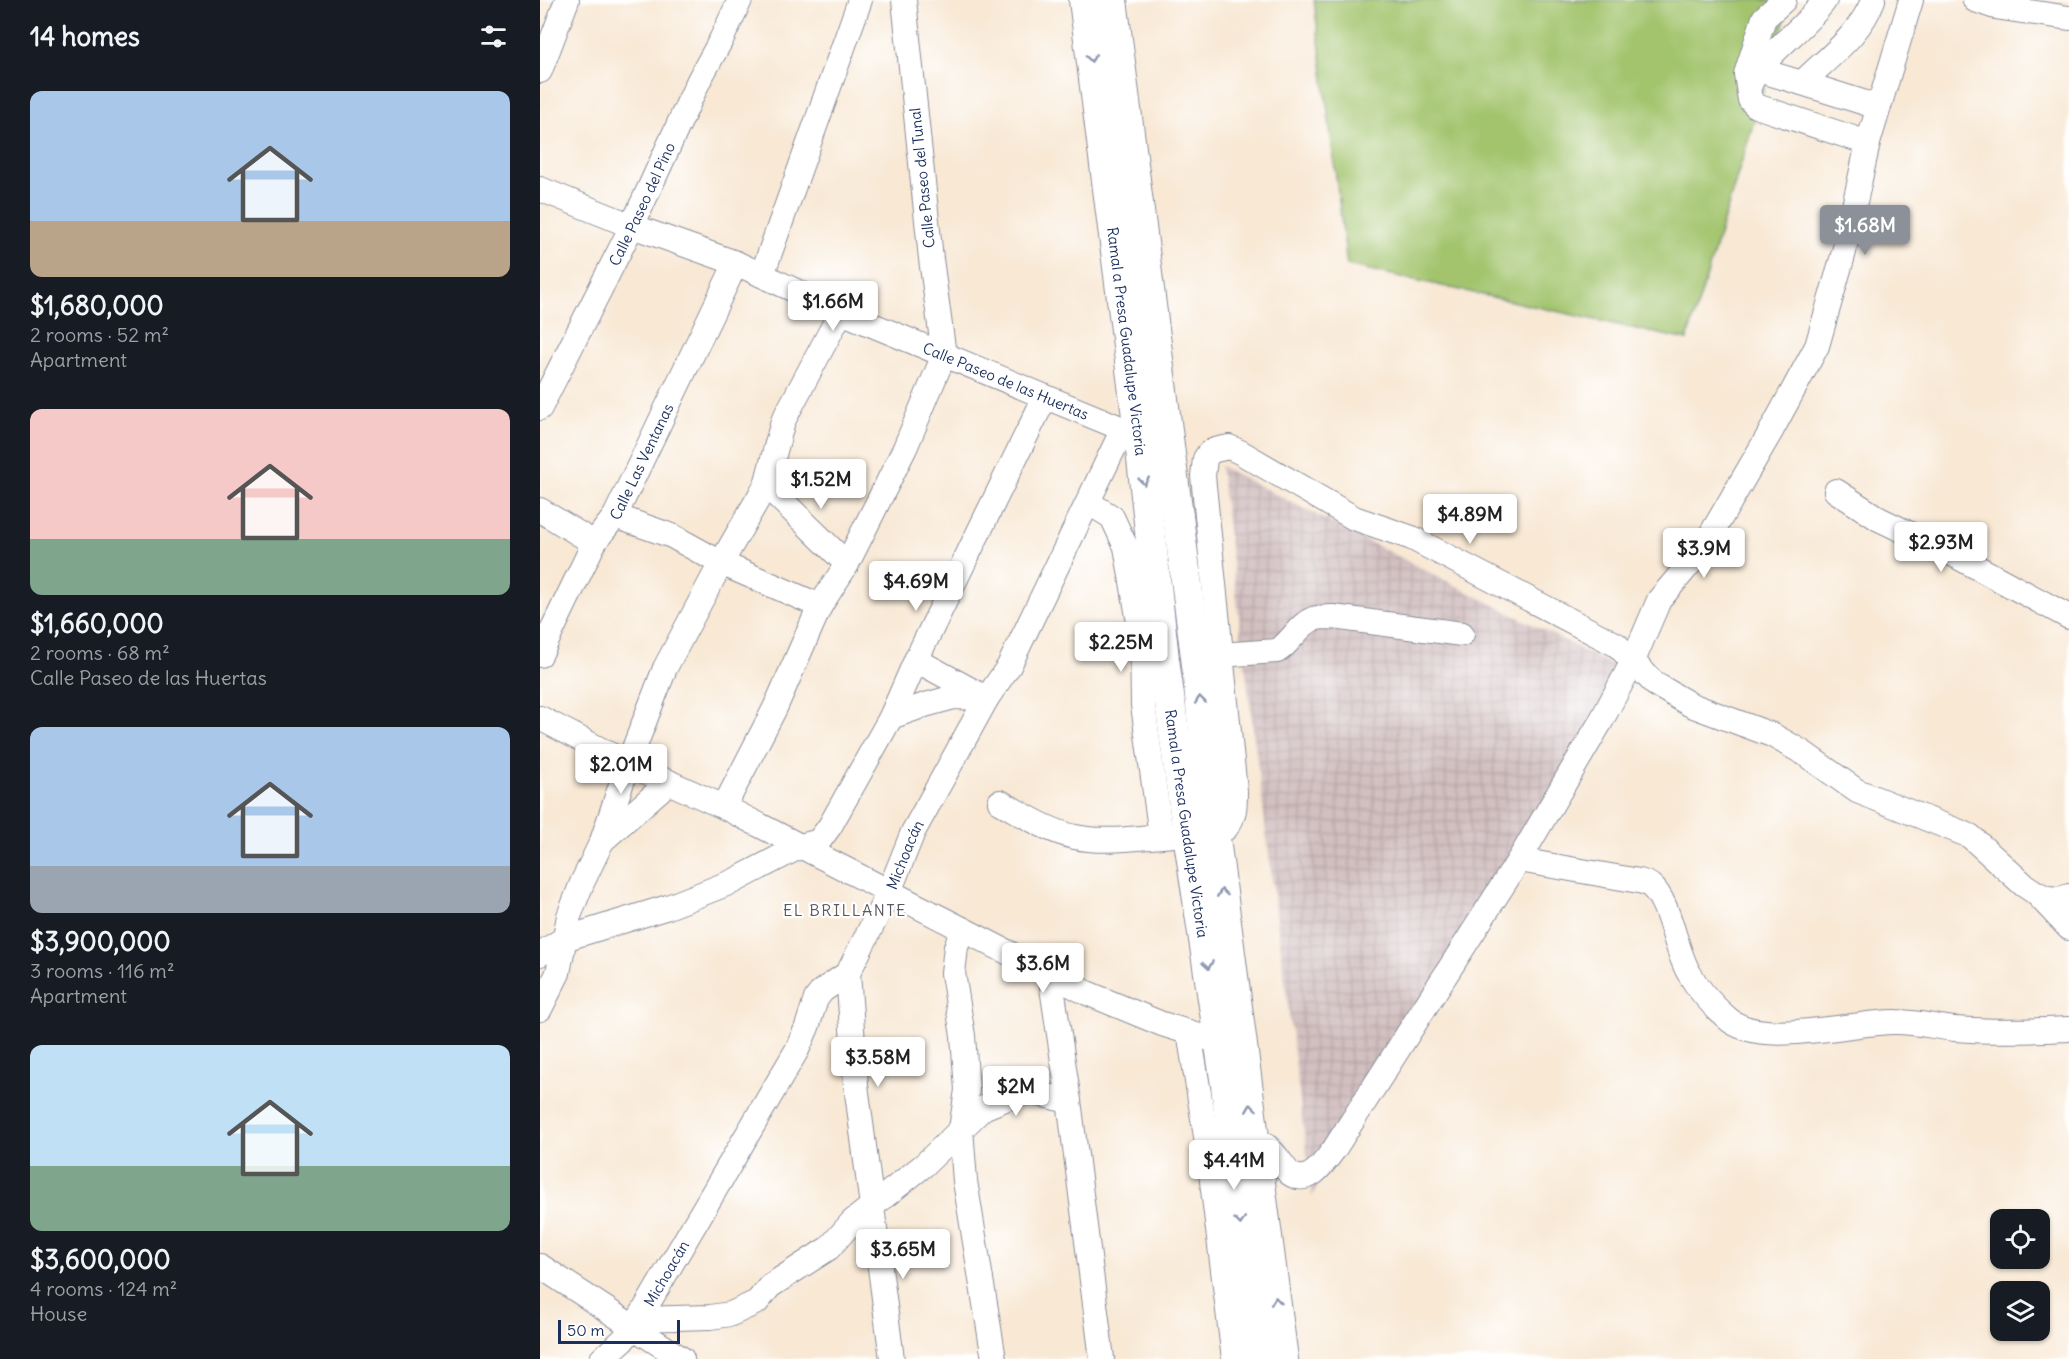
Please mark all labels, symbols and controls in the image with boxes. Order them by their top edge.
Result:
text: 14 homes [30,20,140,53]
icon: filters [477,20,510,53]
one-way arrow [1084,53,1097,63]
street label: Calle Paseo del Tunal [905,107,939,249]
icon: home [216,130,324,238]
street label: Calle Paseo del Pino [604,139,679,269]
pin: $1.68M [1816,205,1914,256]
text: $1.68M [1834,212,1896,237]
street label: Ramal a Presa Guadalupe Victoria [1103,226,1151,457]
pin: $1.66M [784,281,882,332]
text: $1.66M [802,288,864,313]
text: $1,680,000 [30,289,164,322]
text: 2 rooms · 52 m² [30,322,169,347]
street label: Calle Paseo de las Huertas [920,338,1092,423]
text: Apartment [30,347,127,372]
street label: Calle Las Ventanas [605,400,677,523]
icon: home [216,448,324,556]
pin: $1.52M [772,459,870,510]
text: $1.52M [790,466,852,491]
one-way arrow [1137,476,1150,485]
pin: $4.89M [1421,494,1519,545]
text: $4.89M [1437,501,1503,526]
pin: $2.93M [1892,522,1990,573]
pin: $3.9M [1662,528,1746,579]
text: $2.93M [1908,529,1974,554]
text: $3.9M [1677,535,1731,560]
pin: $4.69M [867,561,965,612]
text: $4.69M [883,568,949,593]
text: $1,660,000 [30,607,164,640]
pin: $2.25M [1072,622,1170,673]
text: $2.25M [1089,629,1153,654]
text: 2 rooms · 68 m² [30,640,170,665]
text: Calle Paseo de las Huertas [30,665,267,690]
one-way arrow [1194,695,1207,704]
street label: Ramal a Presa Guadalupe Victoria [1162,708,1213,939]
pin: $2.01M [572,744,670,795]
text: $2.01M [589,751,653,776]
icon: home [216,766,324,874]
street label: Michoacán [882,816,928,892]
one-way arrow [1217,889,1229,898]
district label: EL BRILLANTE [783,900,907,920]
text: $3,900,000 [30,925,171,958]
pin: $3.6M [1001,943,1085,994]
text: $3.6M [1016,950,1070,975]
text: 3 rooms · 116 m² [30,958,174,983]
one-way arrow [1202,961,1214,970]
text: Apartment [30,983,127,1008]
pin: $3.58M [829,1037,927,1088]
text: $3.58M [845,1044,911,1069]
pin: $2M [987,1066,1045,1117]
text: $2M [997,1073,1035,1098]
icon: home [216,1084,324,1192]
one-way arrow [1245,1103,1258,1112]
pin: $4.41M [1185,1140,1283,1191]
text: $4.41M [1203,1147,1265,1172]
map controls [1990,1209,2050,1341]
button: locate [1990,1209,2050,1269]
one-way arrow [1233,1217,1246,1226]
pin: $3.65M [854,1229,952,1280]
street label: Michoacán [639,1236,693,1310]
text: $3.65M [870,1236,936,1261]
text: $3,600,000 [30,1243,171,1276]
text: 4 rooms · 124 m² [30,1276,177,1301]
button: layers [1990,1281,2050,1341]
one-way arrow [1270,1296,1282,1306]
text: House [30,1301,87,1326]
scale bar [558,1317,680,1344]
text: 50 m [567,1320,605,1340]

